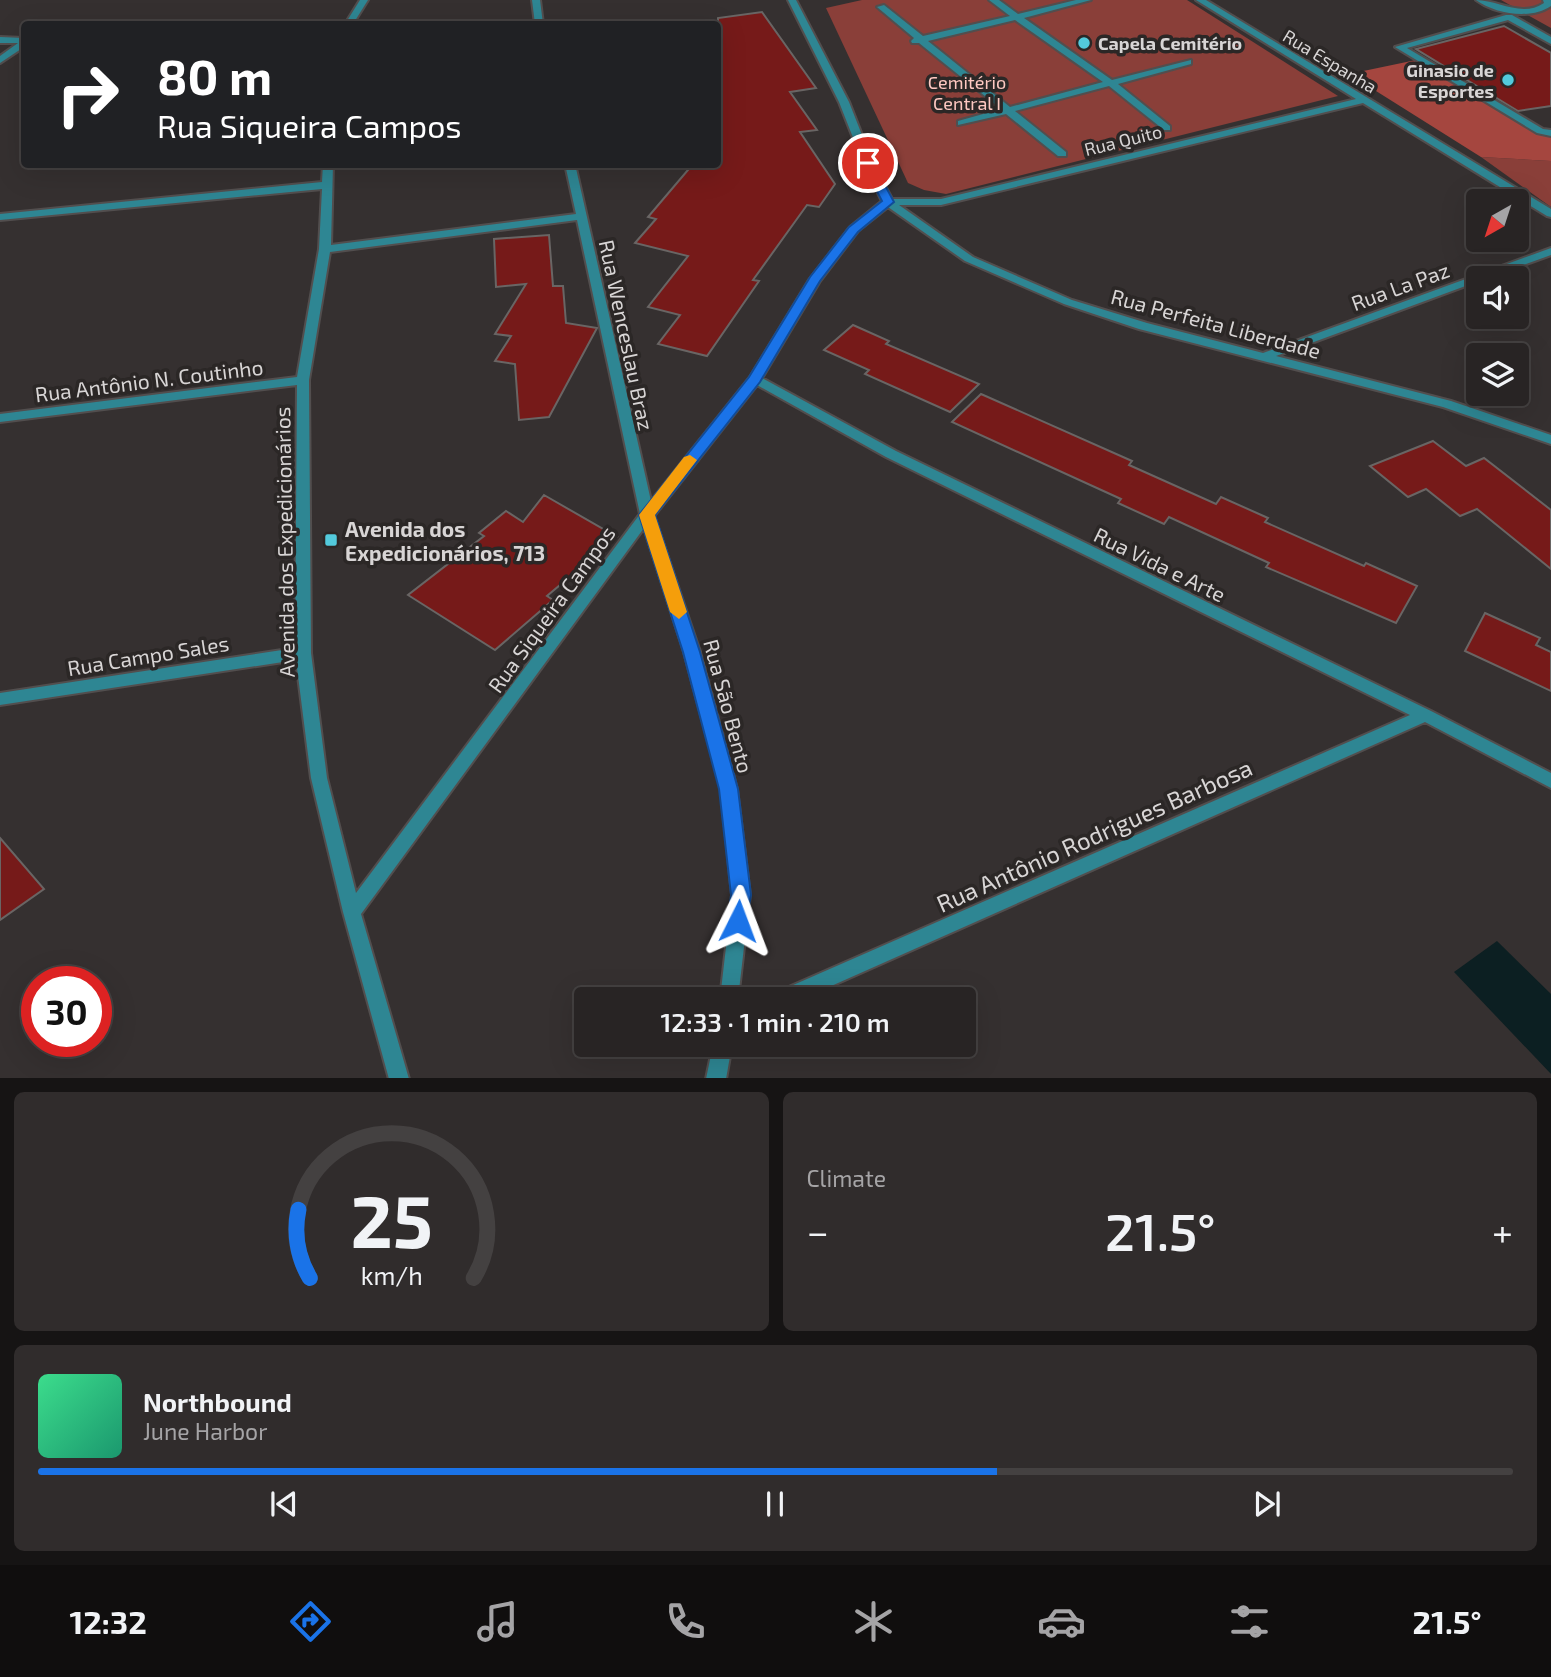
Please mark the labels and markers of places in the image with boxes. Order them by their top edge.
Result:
place label: Capela Cemitério [1098,32,1242,54]
marker: Capela Cemitério [1076,35,1092,51]
place label: Ginasio de Esportes [1406,59,1494,102]
marker: Ginasio de Esportes [1500,72,1516,88]
pin [838,133,898,193]
place label: Avenida dos Expedicionários, 713 [345,516,545,565]
marker: Avenida dos Expedicionários, 713 [323,532,339,548]

